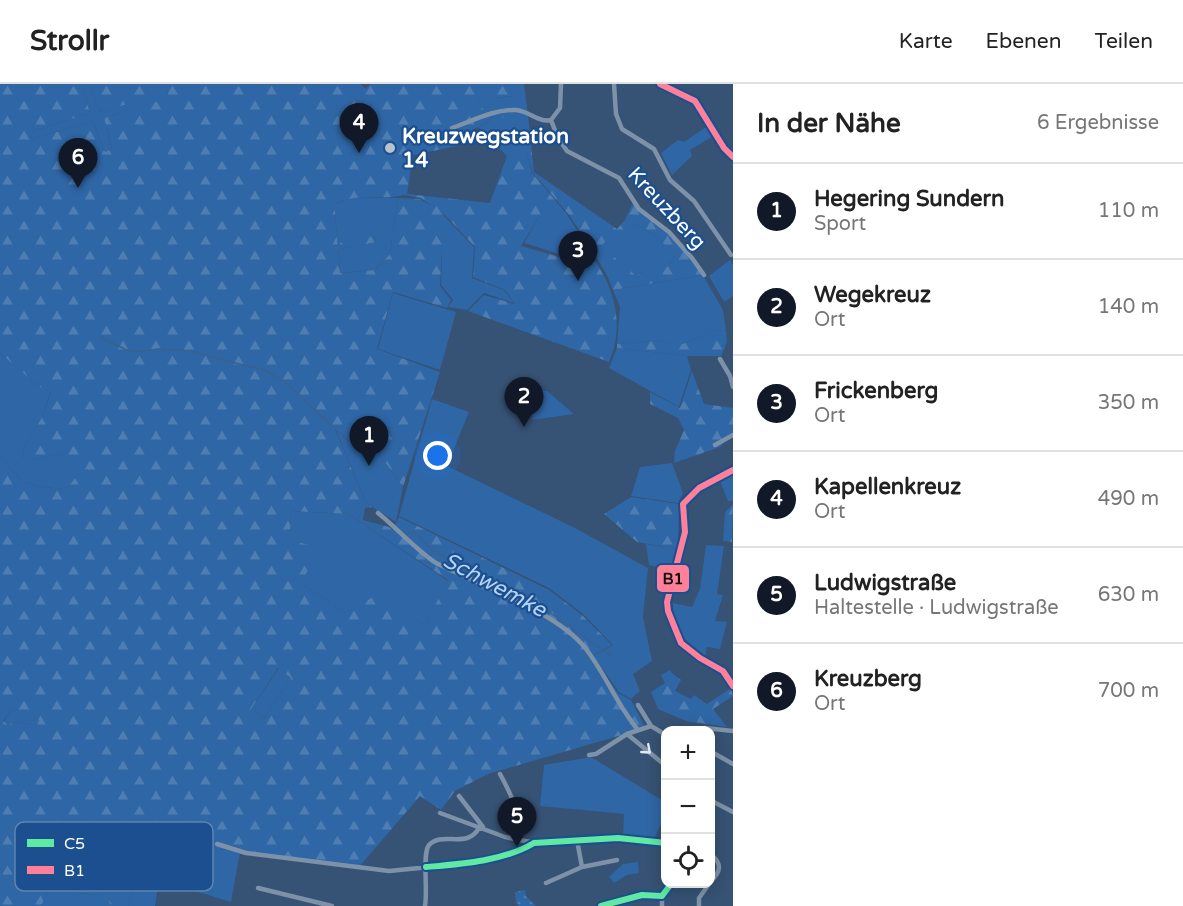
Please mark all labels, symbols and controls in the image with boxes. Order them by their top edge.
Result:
text: Strollr [30,24,109,58]
text: Karte [899,29,953,54]
text: Ebenen [986,29,1062,54]
text: Teilen [1095,29,1153,54]
pin: 4 [340,104,378,153]
text: In der Nähe [757,108,901,139]
text: 6 Ergebnisse [1037,111,1159,135]
place label: Kreuzwegstation 14 [402,124,569,173]
pin: 6 [58,138,98,188]
marker: Kreuzwegstation 14 [383,141,397,155]
street label: Kreuzberg [622,162,711,255]
text: Hegering Sundern [814,186,1004,212]
text: 1 [770,199,783,223]
text: 110 m [1098,199,1159,223]
text: Sport [814,212,866,236]
pin: 3 [558,232,598,281]
text: Wegekreuz [814,282,931,308]
text: 2 [770,295,783,319]
text: 140 m [1098,295,1159,319]
text: Ort [814,308,845,332]
pin: 2 [504,378,544,427]
text: Frickenberg [814,378,938,404]
text: 3 [770,391,783,415]
text: 350 m [1098,391,1159,415]
text: Ort [814,404,845,428]
pin: 1 [350,416,388,466]
your location [423,441,452,470]
text: Kapellenkreuz [814,474,961,500]
text: 4 [770,487,783,511]
text: 490 m [1098,487,1159,511]
text: Ort [814,500,845,524]
water label: Schwemke [439,547,552,624]
line badge: B1 [656,564,690,593]
text: B1 [662,569,684,589]
text: Ludwigstraße [814,570,956,596]
text: 5 [770,583,783,607]
text: 630 m [1098,583,1159,607]
text: Haltestelle · Ludwigstraße [814,596,1059,620]
text: Kreuzberg [814,666,922,692]
text: 6 [770,679,783,703]
text: 700 m [1098,679,1159,703]
text: Ort [814,692,845,716]
map controls [661,726,715,888]
button: + [661,726,715,780]
one-way arrow [640,743,651,754]
button: − [661,780,715,834]
pin: 5 [498,798,536,847]
legend [15,822,213,891]
text: C5 [64,834,85,854]
button: locate [661,834,715,888]
text: B1 [64,861,85,881]

